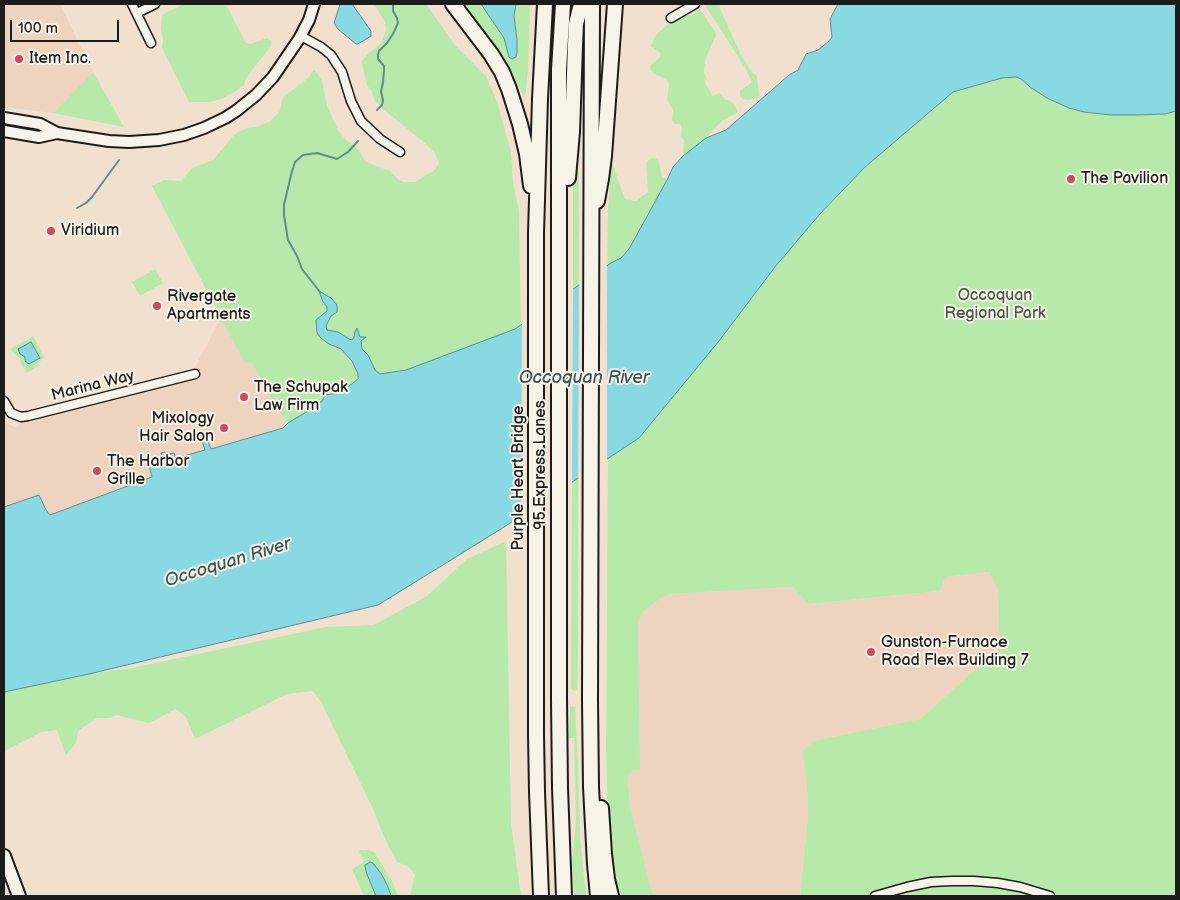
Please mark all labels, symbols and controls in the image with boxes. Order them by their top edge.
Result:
scale bar [12,10,121,42]
text: 100 m [18,19,58,38]
place label: Item Inc. [29,49,91,69]
marker: Item Inc. [13,53,25,65]
place label: The Pavilion [1081,169,1168,189]
marker: The Pavilion [1065,173,1077,185]
place label: Viridium [61,221,119,241]
marker: Viridium [45,225,57,237]
park label: Occoquan Regional Park [945,286,1045,324]
place label: Rivergate Apartments [167,287,250,325]
marker: Rivergate Apartments [151,300,163,312]
street label: Marina Way [50,366,136,406]
water label: Occoquan River [519,367,649,389]
place label: The Schupak Law Firm [254,378,348,416]
marker: The Schupak Law Firm [238,391,250,403]
street label: 95 Express Lanes [531,400,551,530]
street label: Purple Heart Bridge [509,405,529,551]
place label: Mixology Hair Salon [139,409,214,447]
marker: Mixology Hair Salon [218,422,230,434]
place label: The Harbor Grille [107,452,189,490]
marker: The Harbor Grille [91,465,103,477]
water label: Occoquan River [162,534,294,592]
place label: Gunston-Furnace Road Flex Building 7 [881,633,1029,671]
marker: Gunston-Furnace Road Flex Building 7 [865,646,877,658]

